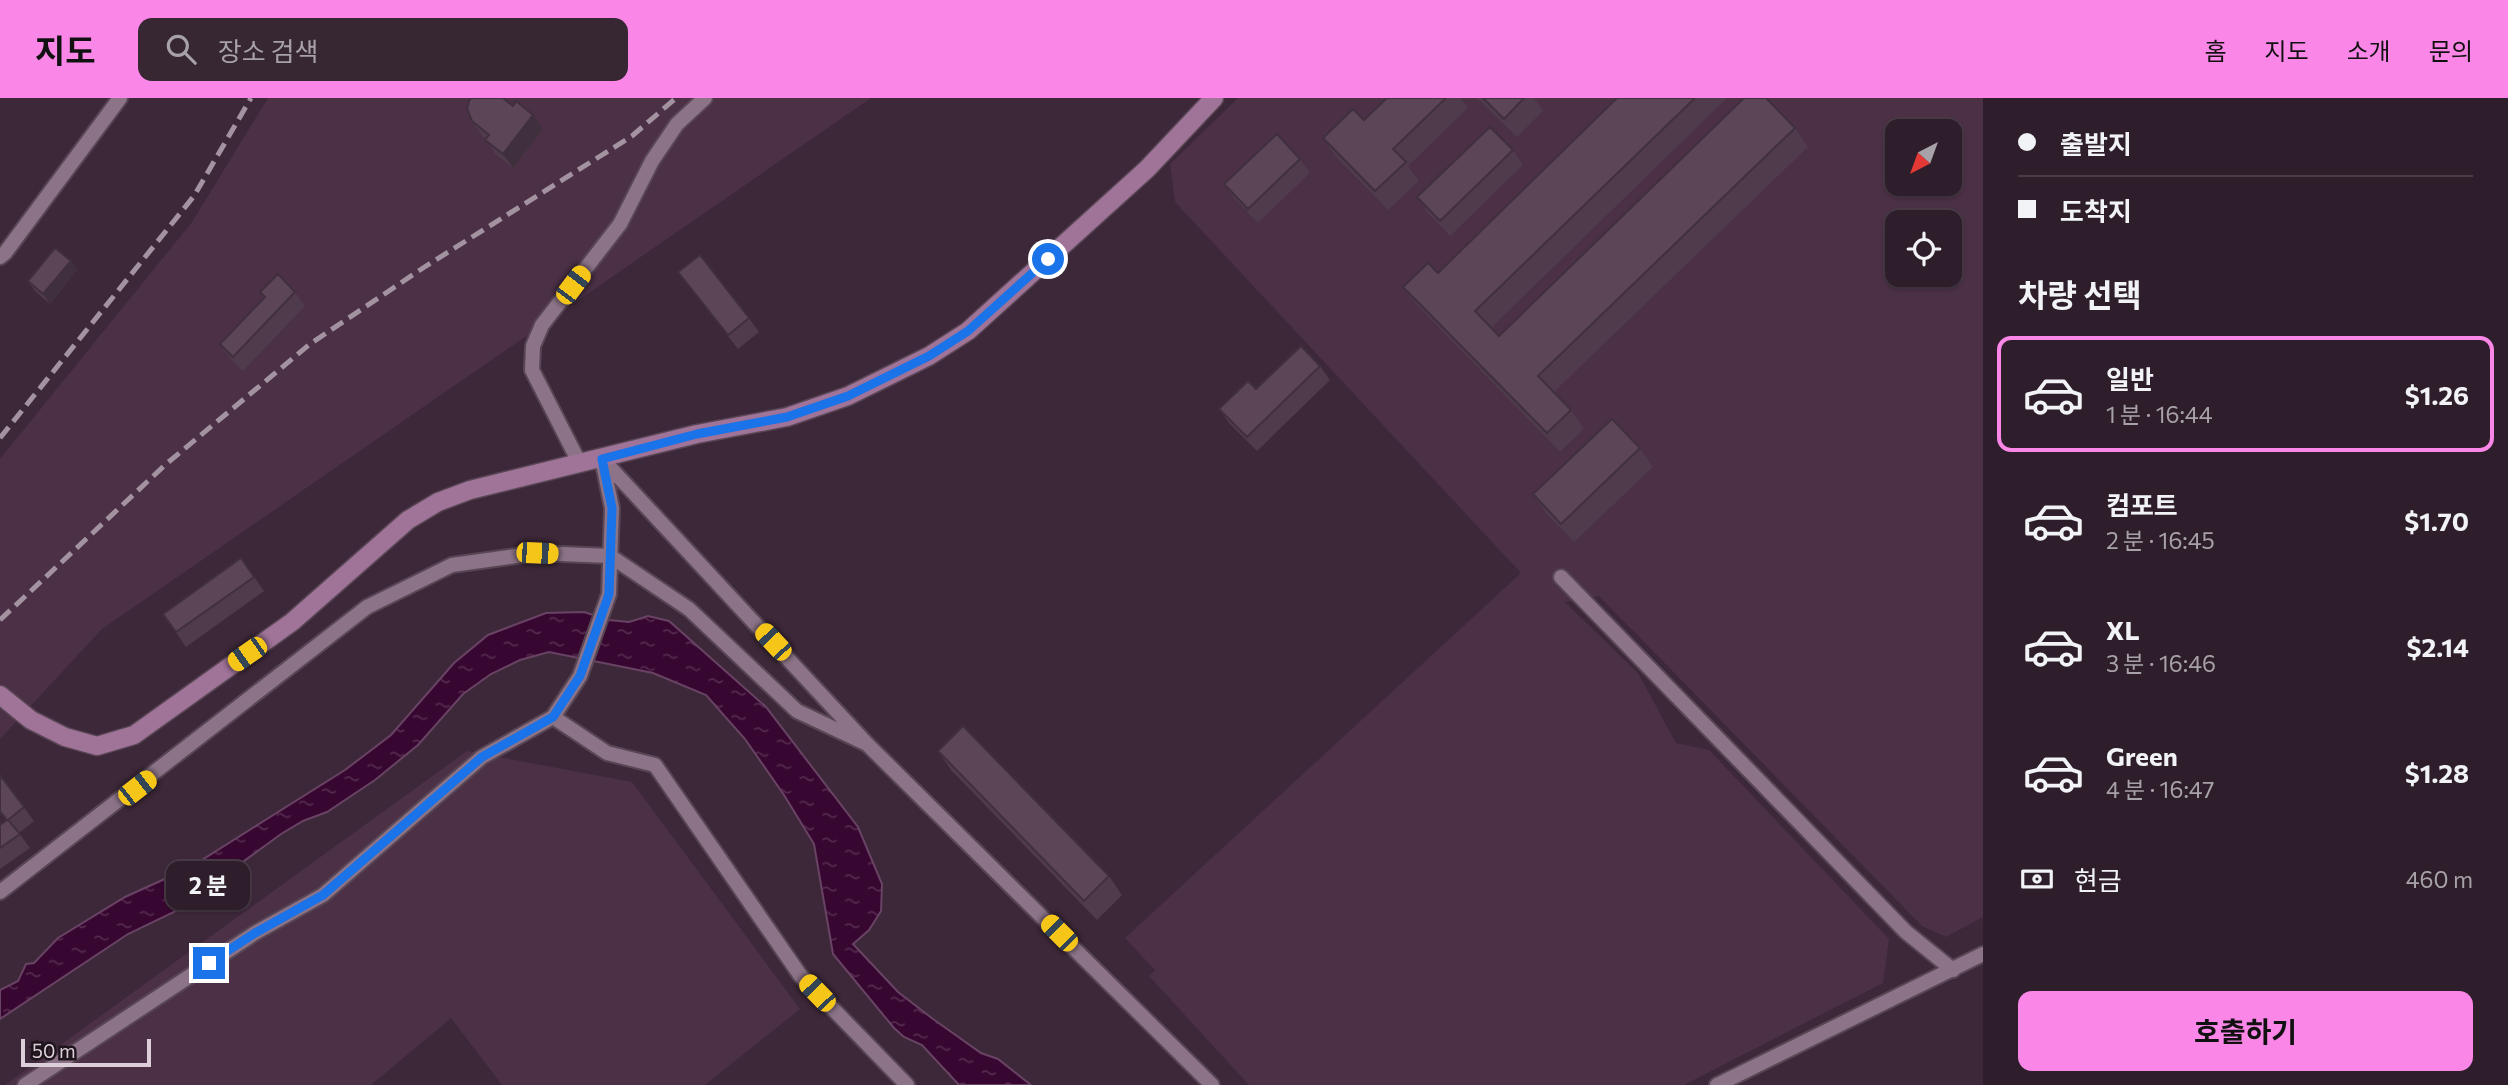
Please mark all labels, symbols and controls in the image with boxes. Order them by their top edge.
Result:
search box [138,18,628,81]
text: 지도 [35,29,96,70]
icon: search [162,30,200,68]
text: 장소 검색 [218,35,318,66]
text: 홈 [2204,36,2226,65]
text: 지도 [2264,36,2309,65]
text: 소개 [2347,36,2391,65]
text: 문의 [2429,36,2473,65]
north arrow [1885,119,1962,196]
map controls [1885,119,1962,287]
text: 출발지 [2060,128,2132,159]
text: 도착지 [2060,195,2132,226]
button: locate [1885,210,1962,287]
route start [1032,243,1064,275]
car [552,262,595,308]
text: 차량 선택 [2018,274,2142,314]
icon: car [2022,363,2085,426]
text: 일반 [2106,363,2154,394]
text: $1.26 [2405,379,2469,410]
text: 1 분 · 16:44 [2106,400,2212,428]
icon: car [2022,489,2085,552]
text: 컴포트 [2106,489,2178,520]
text: $1.70 [2404,505,2469,536]
text: 2 분 · 16:45 [2106,526,2215,554]
car [516,542,559,564]
text: XL [2106,614,2140,645]
icon: car [2022,615,2085,678]
car [751,619,796,665]
text: $2.14 [2407,631,2469,662]
car [224,633,271,675]
text: 3 분 · 16:46 [2106,649,2216,677]
text: Green [2106,740,2178,771]
icon: car [2022,741,2085,804]
text: $1.28 [2405,757,2469,788]
car [114,767,161,809]
text: 4 분 · 16:47 [2106,775,2214,803]
icon: cash [2018,860,2056,898]
callout: 2 분 [167,862,251,910]
text: 현금 [2074,864,2122,895]
text: 460 m [2406,865,2473,893]
text: 2 분 [189,871,227,899]
car [1037,911,1082,955]
route end [193,947,225,979]
car [795,971,840,1015]
button: 호출하기 [2018,991,2473,1071]
scale bar [21,1036,150,1068]
text: 50 m [32,1039,76,1062]

